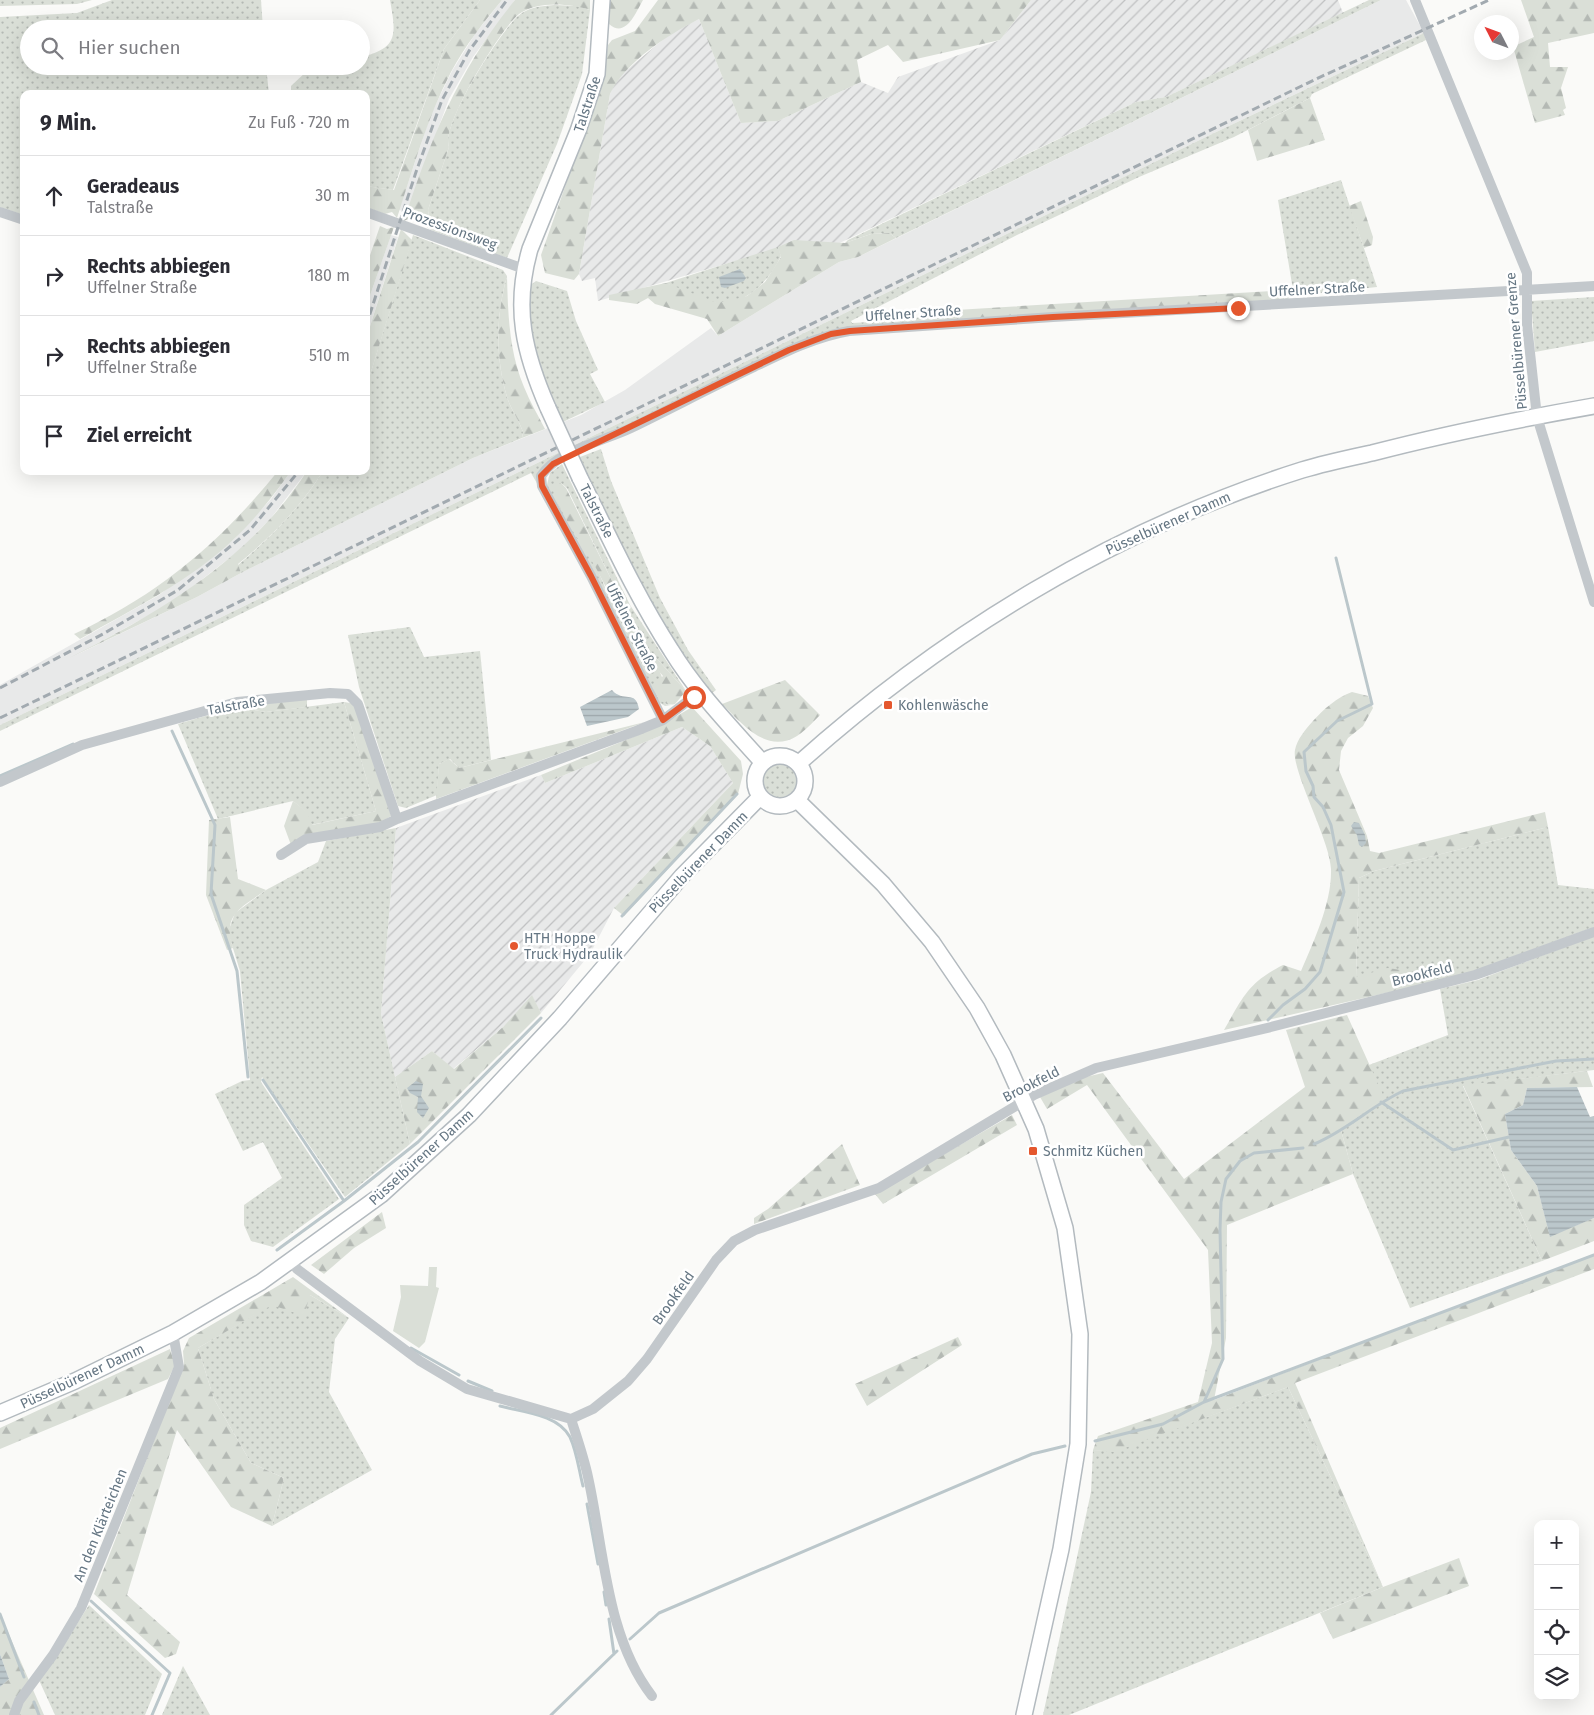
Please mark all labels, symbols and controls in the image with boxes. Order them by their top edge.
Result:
north arrow [1474,15,1519,60]
search box [20,20,370,75]
icon: search [38,34,66,62]
text: Hier suchen [78,36,181,59]
street label: Talstraße [570,74,605,134]
text: 9 Min. [40,110,96,136]
text: Zu Fuß · 720 m [248,113,350,132]
text: Geradeaus [87,175,179,198]
icon: ahead [40,182,68,210]
text: 30 m [315,186,350,205]
text: Talstraße [87,198,153,217]
street label: Prozessionsweg [400,204,500,254]
text: Rechts abbiegen [87,255,230,278]
icon: right [40,262,68,290]
text: 180 m [307,266,350,285]
street label: Püsselbürener Grenze [1502,272,1531,410]
text: Uffelner Straße [87,278,197,297]
street label: Uffelner Straße [1268,278,1366,301]
route end [1227,297,1250,320]
street label: Uffelner Straße [864,302,962,325]
text: Rechts abbiegen [87,335,230,358]
icon: right [40,342,68,370]
text: 510 m [309,346,350,365]
text: Uffelner Straße [87,358,197,377]
icon: arrive [40,422,68,450]
text: Ziel erreicht [87,424,192,447]
street label: Talstraße [576,481,617,541]
street label: Püsselbürener Damm [1103,488,1233,559]
street label: Uffelner Straße [602,580,661,674]
route start [683,686,706,709]
street label: Talstraße [206,692,266,719]
place label: Kohlenwäsche [898,697,989,714]
marker: Kohlenwäsche [882,699,894,711]
street label: Püsselbürener Damm [645,808,751,917]
place label: HTH Hoppe Truck Hydraulik [524,930,623,963]
marker: HTH Hoppe Truck Hydraulik [508,940,520,952]
street label: Brookfeld [1390,959,1454,990]
street label: Brookfeld [1000,1063,1063,1106]
street label: Püsselbürener Damm [365,1106,477,1209]
place label: Schmitz Küchen [1043,1143,1143,1160]
marker: Schmitz Küchen [1027,1145,1039,1157]
street label: Brookfeld [649,1268,698,1328]
street label: Püsselbürener Damm [17,1340,147,1413]
street label: An den Klärteichen [70,1466,131,1584]
map controls [1534,1520,1579,1700]
button: + [1534,1520,1579,1565]
button: − [1534,1565,1579,1610]
button: locate [1534,1610,1579,1655]
button: layers [1534,1655,1579,1700]

